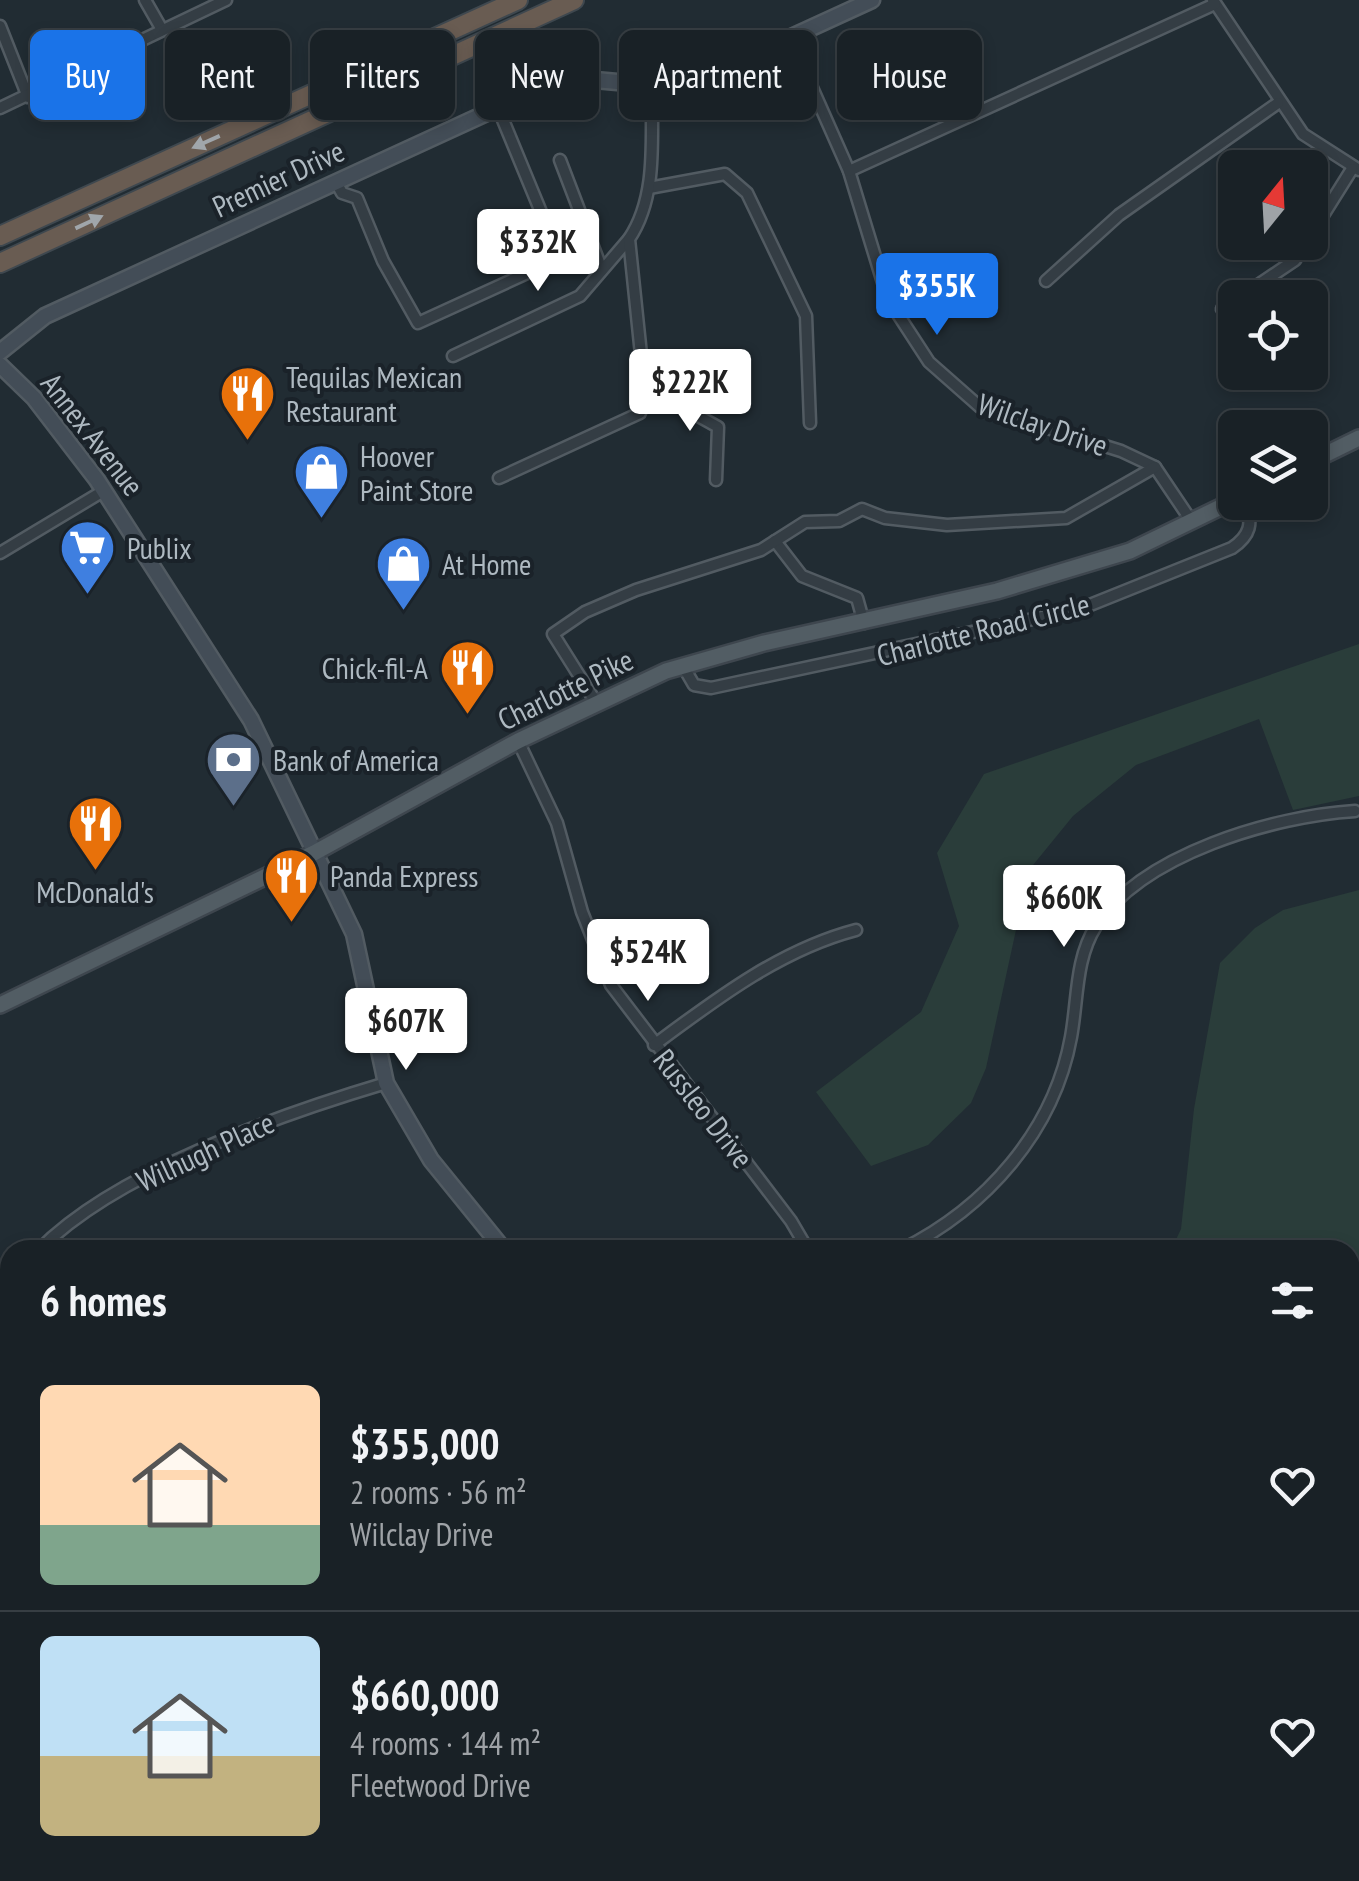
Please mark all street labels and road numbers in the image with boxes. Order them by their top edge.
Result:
street label: Premier Drive [206,131,350,225]
street label: Annex Avenue [33,365,153,503]
street label: Wilclay Drive [973,384,1113,464]
street label: Charlotte Road Circle [872,584,1094,674]
street label: Charlotte Pike [491,639,639,739]
street label: Russleo Drive [645,1041,763,1175]
street label: Wilhugh Place [130,1102,280,1200]

